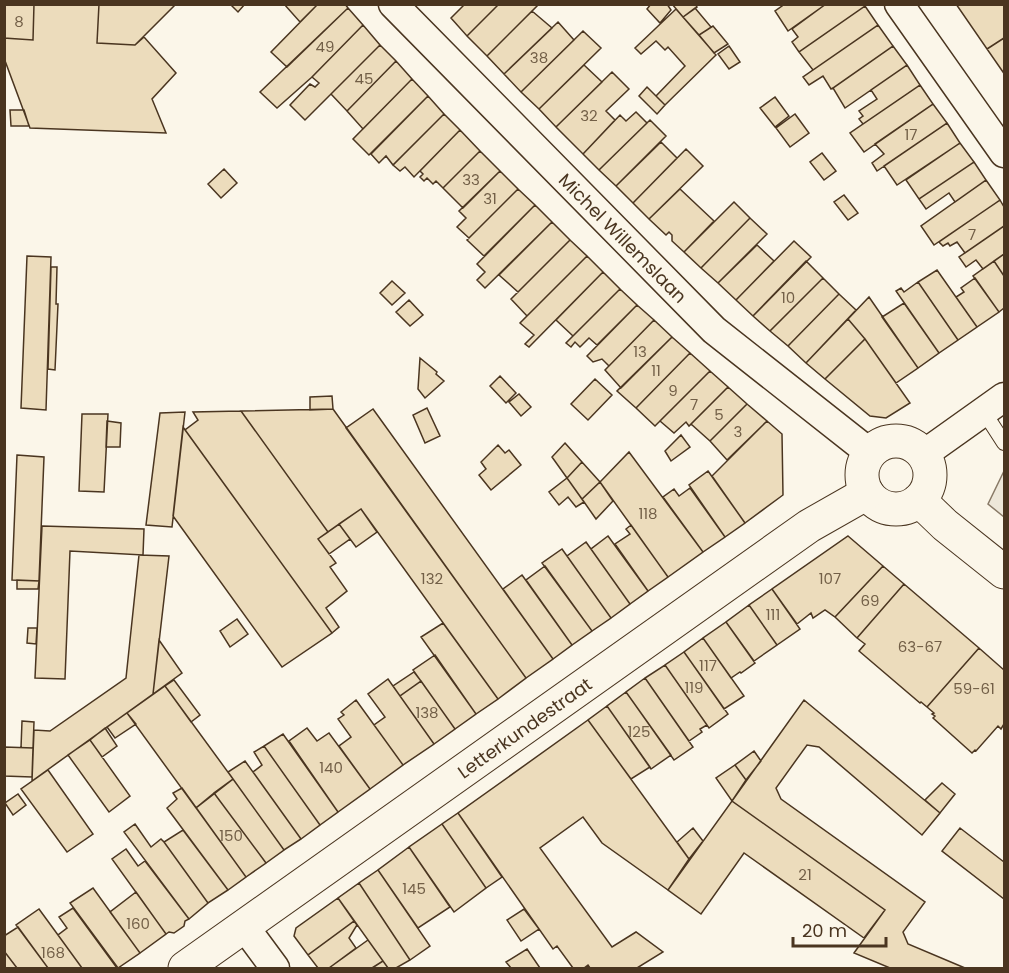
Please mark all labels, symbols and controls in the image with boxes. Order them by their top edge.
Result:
house number: 8 [14,11,24,32]
house number: 49 [316,36,334,57]
house number: 38 [530,47,548,68]
house number: 45 [355,68,373,89]
house number: 32 [580,105,598,126]
house number: 17 [905,124,918,145]
street label: Michel Willemslaan [553,167,693,308]
house number: 33 [462,169,480,190]
house number: 31 [483,188,497,209]
house number: 7 [968,224,976,245]
house number: 10 [781,287,795,308]
house number: 13 [633,341,647,362]
house number: 11 [651,360,661,381]
house number: 9 [668,380,678,401]
house number: 7 [690,394,698,415]
house number: 5 [714,404,724,425]
house number: 3 [734,421,742,442]
house number: 118 [638,503,658,524]
house number: 132 [421,568,443,589]
house number: 107 [819,568,841,589]
house number: 69 [861,590,879,611]
house number: 111 [766,604,780,625]
house number: 63-67 [898,636,942,657]
house number: 117 [699,655,717,676]
street label: Letterkundestraat [452,671,597,784]
house number: 119 [684,677,704,698]
house number: 59-61 [953,678,995,699]
house number: 138 [415,702,439,723]
house number: 125 [628,721,650,742]
house number: 140 [319,757,343,778]
house number: 150 [219,825,243,846]
house number: 21 [798,864,812,885]
house number: 145 [402,878,426,899]
scale bar [793,910,886,948]
house number: 160 [126,913,150,934]
text: 20 m [802,918,847,943]
house number: 168 [41,942,65,963]

